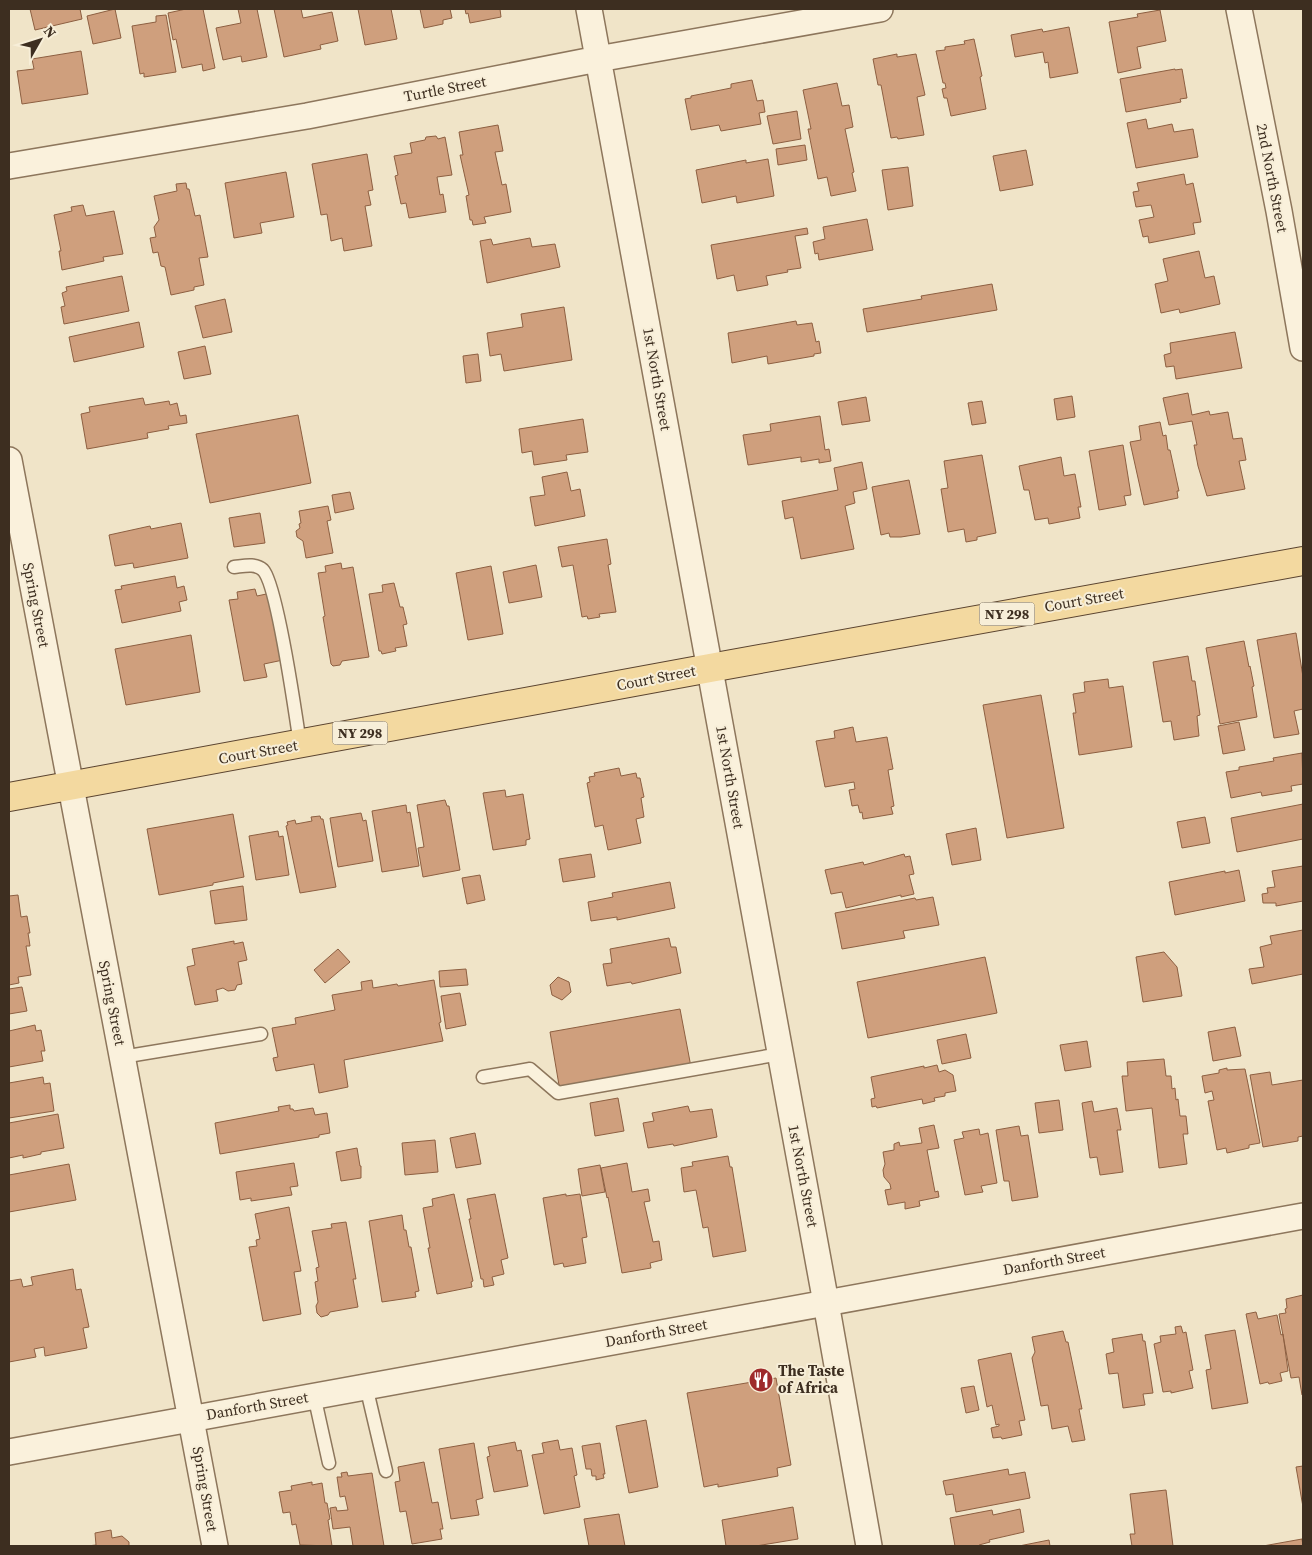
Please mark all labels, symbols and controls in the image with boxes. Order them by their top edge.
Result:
north arrow [15,15,65,65]
text: N [39,22,61,42]
street label: Turtle Street [402,70,488,107]
street label: 2nd North Street [1252,122,1293,234]
street label: 1st North Street [638,326,677,432]
street label: Spring Street [18,561,55,649]
street label: Court Street [1043,582,1125,617]
road number: NY 298 [980,602,1034,626]
street label: Court Street [615,660,697,695]
road number: NY 298 [332,721,388,744]
street label: 1st North Street [711,724,750,830]
street label: Court Street [217,734,299,769]
street label: Spring Street [94,959,131,1047]
street label: 1st North Street [783,1123,824,1229]
street label: Danforth Street [1001,1241,1107,1280]
street label: Danforth Street [603,1313,709,1352]
place label: The Taste of Africa [778,1360,844,1398]
restaurant icon: The Taste of Africa [748,1367,774,1393]
street label: Danforth Street [204,1386,310,1425]
street label: Spring Street [188,1445,223,1533]

